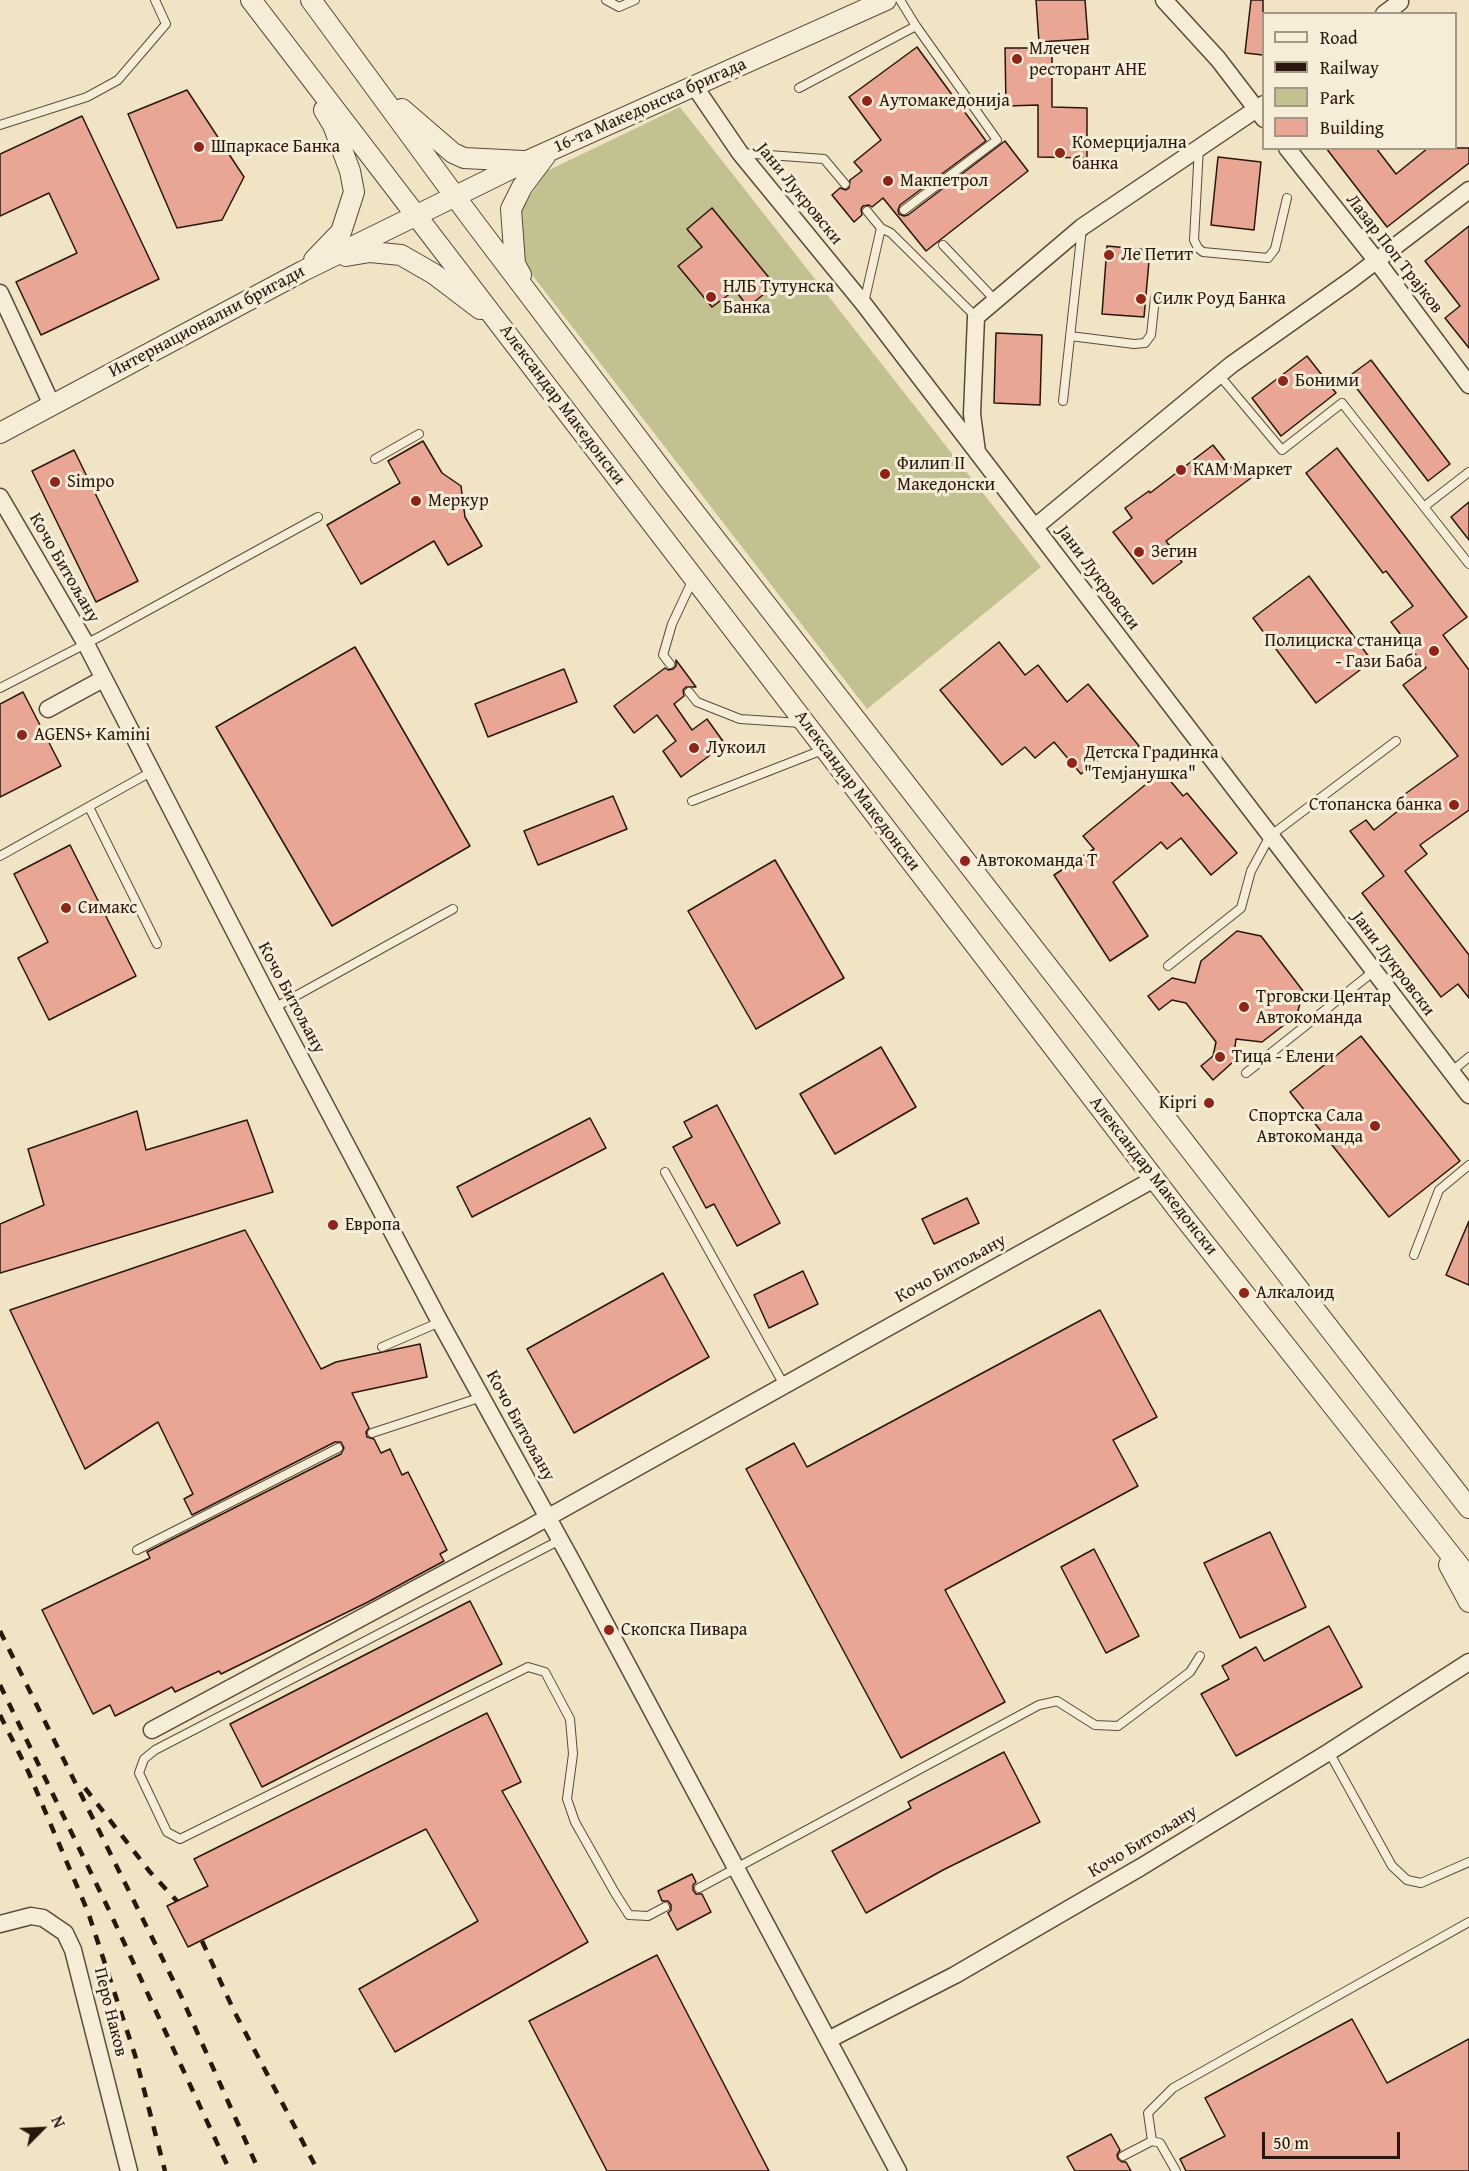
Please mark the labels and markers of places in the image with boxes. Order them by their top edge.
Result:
place label: Млечен ресторант АНЕ [1029,38,1146,80]
marker: Млечен ресторант АНЕ [1010,52,1024,66]
place label: Аутомакедонија [879,90,1010,112]
marker: Аутомакедонија [860,94,874,108]
place label: Комерцијална банка [1072,132,1187,174]
place label: Шпаркасе Банка [211,136,340,158]
marker: Шпаркасе Банка [192,140,206,154]
marker: Комерцијална банка [1053,146,1067,160]
place label: Макпетрол [900,170,988,192]
marker: Макпетрол [881,174,895,188]
place label: Ле Петит [1121,244,1193,266]
marker: Ле Петит [1102,248,1116,262]
place label: НЛБ Тутунска Банка [723,276,834,318]
place label: Силк Роуд Банка [1153,288,1286,310]
marker: НЛБ Тутунска Банка [704,290,718,304]
marker: Силк Роуд Банка [1134,292,1148,306]
place label: Боними [1295,370,1359,392]
marker: Боними [1276,374,1290,388]
place label: Филип II Македонски [897,453,995,496]
place label: КАМ Маркет [1193,459,1292,481]
marker: КАМ Маркет [1174,463,1188,477]
marker: Филип II Македонски [878,467,892,481]
place label: Simpo [67,471,114,493]
marker: Simpo [48,475,62,489]
place label: Меркур [428,490,489,512]
marker: Меркур [409,494,423,508]
place label: Зегин [1151,541,1198,563]
marker: Зегин [1132,545,1146,559]
place label: Полициска станица - Гази Баба [1265,630,1422,672]
marker: Полициска станица - Гази Баба [1427,644,1441,658]
place label: AGENS+ Kamini [34,724,150,746]
marker: AGENS+ Kamini [15,728,29,742]
place label: Лукоил [706,737,766,759]
marker: Лукоил [687,741,701,755]
place label: Детска Градинка "Темјанушка" [1084,742,1219,784]
marker: Детска Градинка "Темјанушка" [1065,756,1079,770]
place label: Стопанска банка [1309,794,1442,816]
marker: Стопанска банка [1447,798,1461,812]
place label: Автокоманда Т [977,850,1097,872]
marker: Автокоманда Т [958,854,972,868]
place label: Симакс [78,897,137,919]
marker: Симакс [59,901,73,915]
place label: Трговски Центар Автокоманда [1256,986,1391,1028]
marker: Трговски Центар Автокоманда [1237,1000,1251,1014]
place label: Тица - Елени [1232,1046,1334,1068]
marker: Тица - Елени [1213,1050,1227,1064]
place label: Kipri [1159,1092,1197,1114]
marker: Kipri [1202,1096,1216,1110]
place label: Спортска Сала Автокоманда [1249,1105,1363,1148]
marker: Спортска Сала Автокоманда [1368,1119,1382,1133]
place label: Европа [345,1214,401,1236]
marker: Европа [326,1218,340,1232]
place label: Алкалоид [1256,1282,1334,1304]
marker: Алкалоид [1237,1286,1251,1300]
place label: Скопска Пивара [621,1619,747,1641]
marker: Скопска Пивара [602,1623,616,1637]

